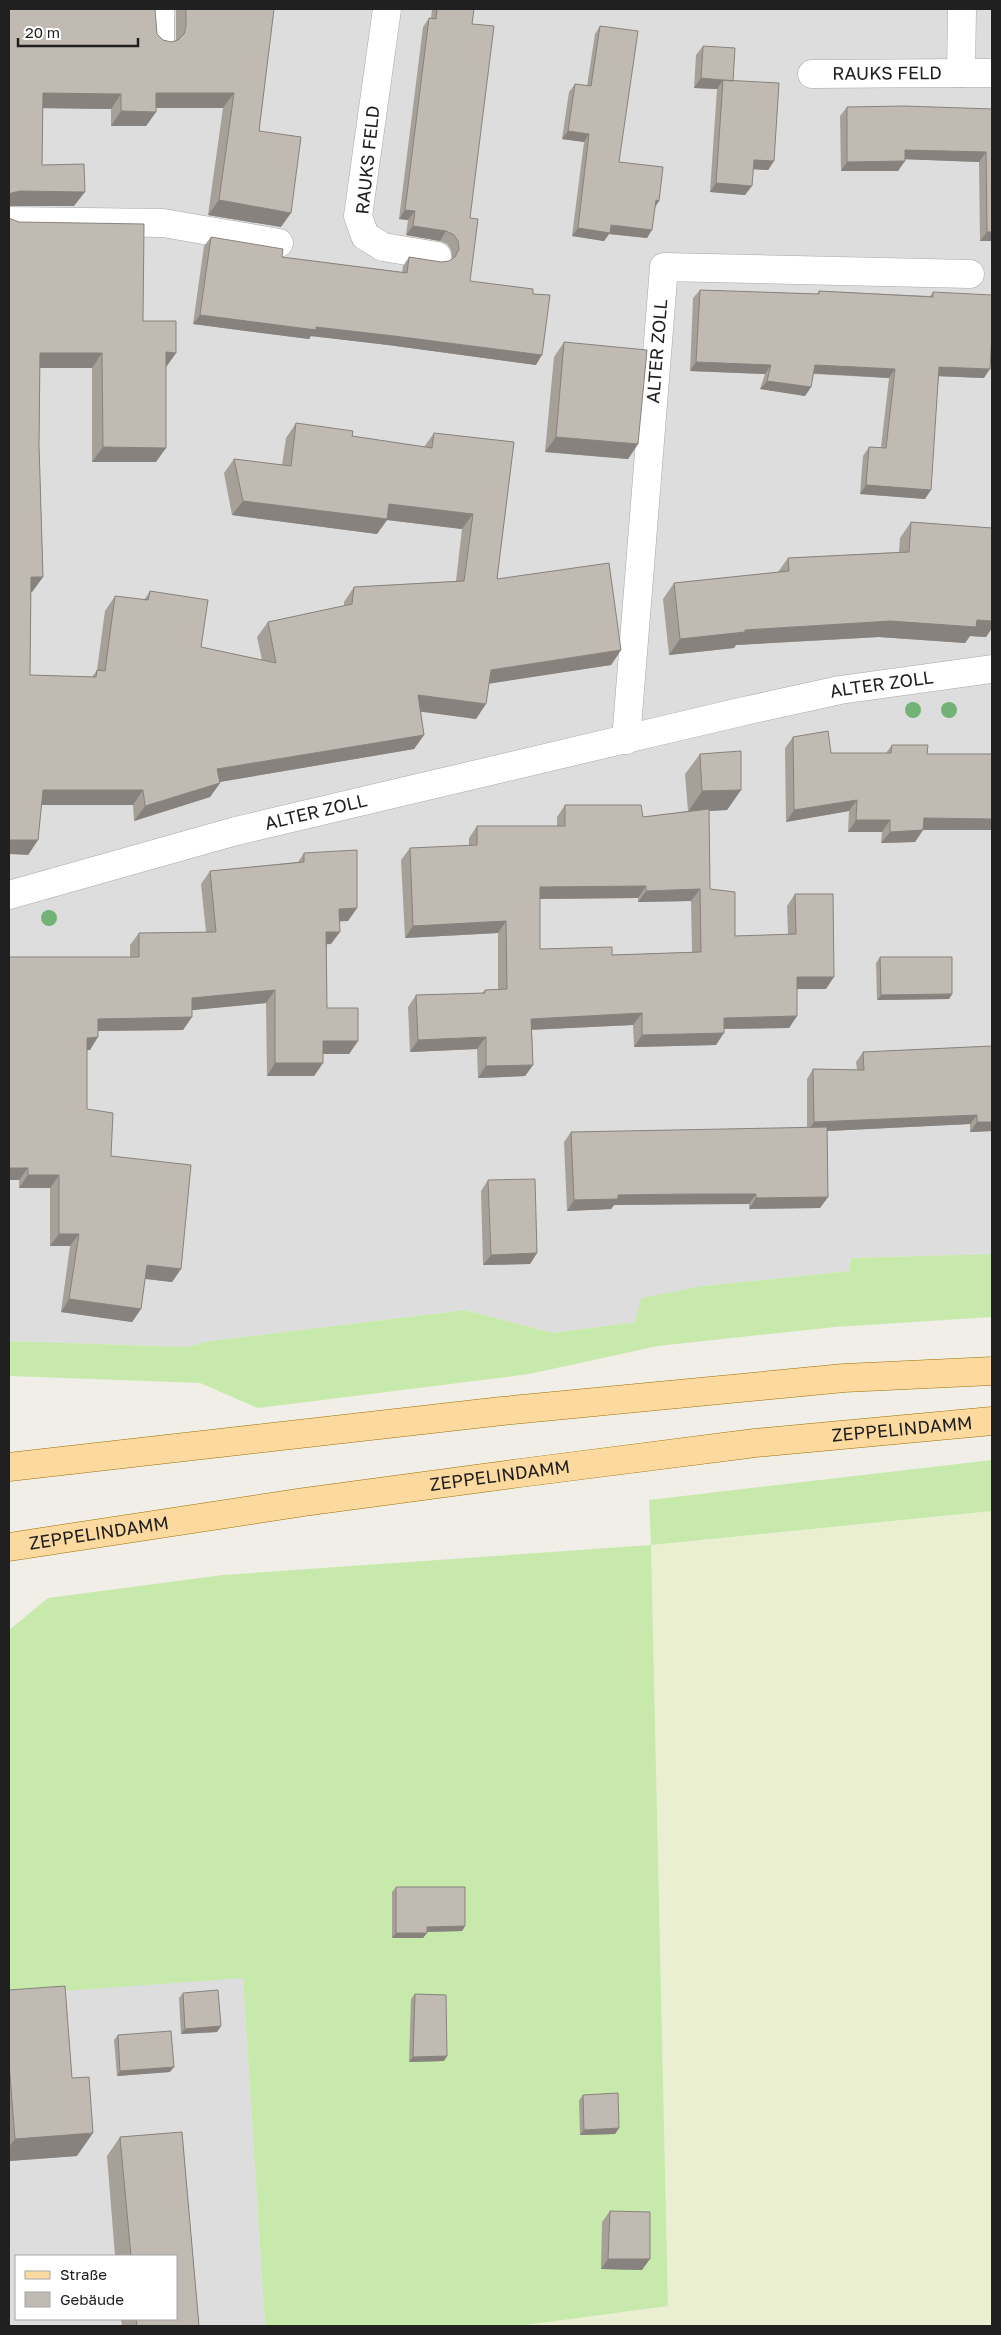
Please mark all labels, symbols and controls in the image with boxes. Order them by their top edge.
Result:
scale bar [18,15,138,47]
text: 20 m [25,23,60,41]
street label: RAUKS FELD [832,61,942,84]
street label: RAUKS FELD [350,104,384,216]
street label: ALTER ZOLL [641,298,671,404]
street label: ALTER ZOLL [827,665,935,702]
street label: ALTER ZOLL [262,788,369,834]
street label: ZEPPELINDAMM [831,1411,973,1446]
street label: ZEPPELINDAMM [428,1455,571,1495]
street label: ZEPPELINDAMM [27,1511,170,1554]
legend [15,2255,178,2320]
text: Straße [60,2265,107,2283]
text: Gebäude [60,2290,124,2308]

